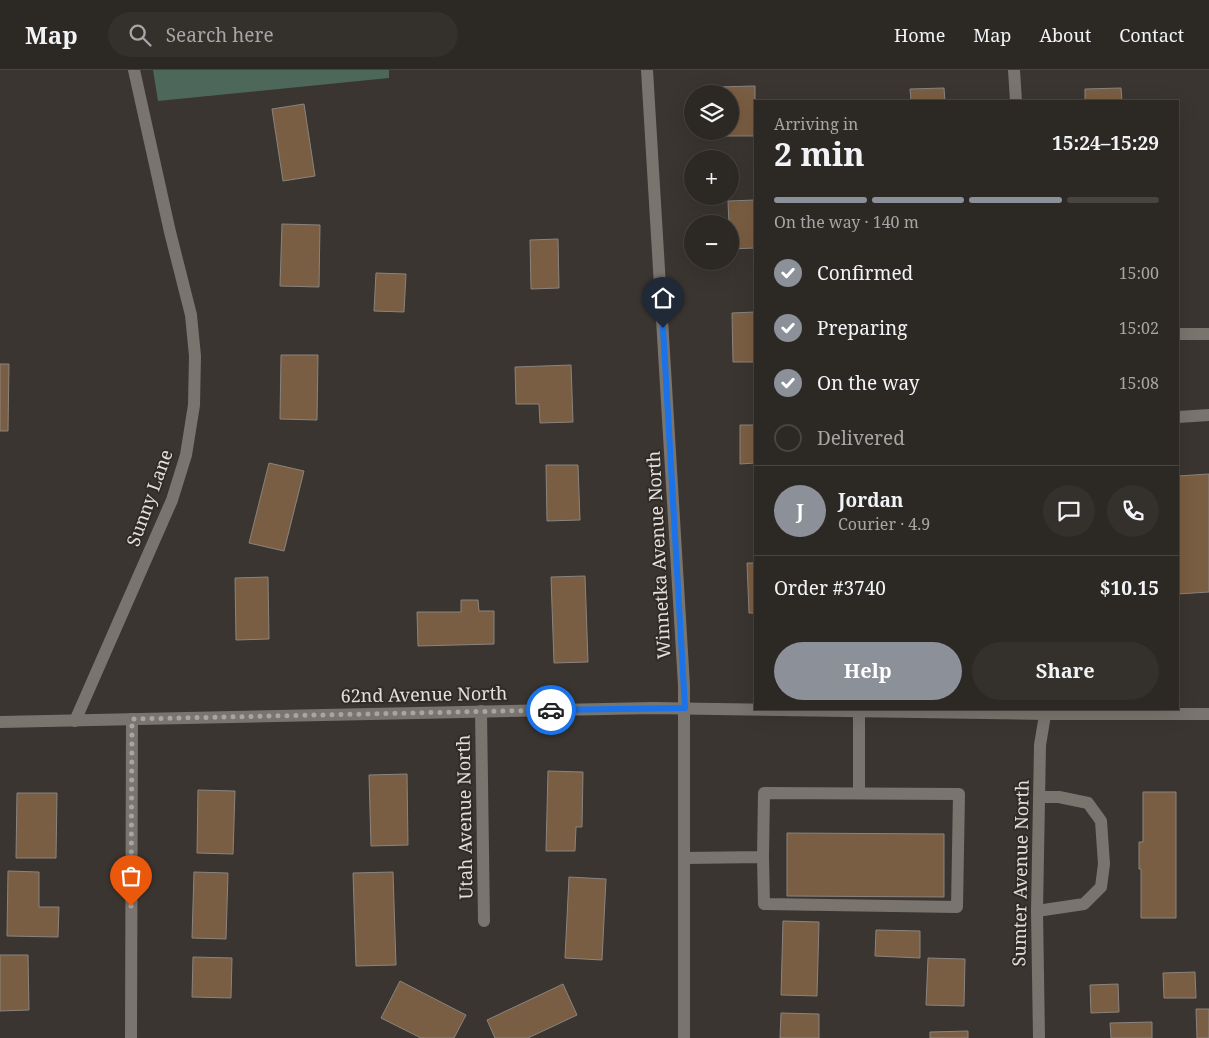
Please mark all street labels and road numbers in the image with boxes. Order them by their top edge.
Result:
street label: Sunny Lane [120,446,178,549]
street label: Winnetka Avenue North [641,450,675,660]
street label: 62nd Avenue North [340,681,508,707]
street label: Utah Avenue North [451,734,477,900]
street label: Sumter Avenue North [1006,779,1034,967]

